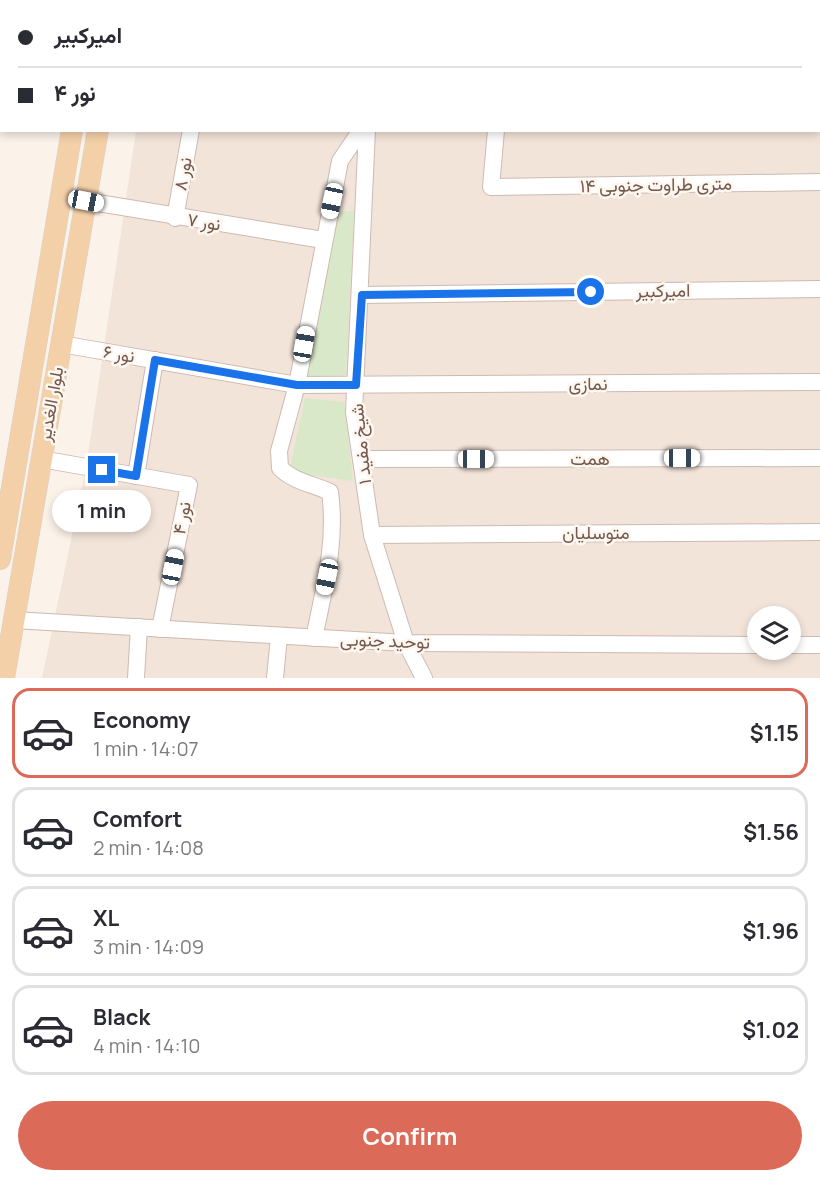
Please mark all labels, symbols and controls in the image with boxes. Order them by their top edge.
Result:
text: امیرکبیر [54,20,122,50]
text: نور ۴ [54,78,96,108]
street label: نور ۸ [167,155,197,192]
street label: ۱۴ متری طراوت جنوبی [580,171,732,197]
car [319,182,345,220]
car [67,189,105,213]
street label: نور ۷ [186,207,223,235]
route start [577,278,604,305]
street label: امیرکبیر [635,278,690,302]
car [292,325,316,363]
street label: نور ۶ [101,338,137,368]
street label: بلوار الغدیر [31,365,68,444]
street label: نمازی [568,371,608,395]
street label: شیخ مفید ۱ [344,402,377,486]
street label: همت [570,446,610,470]
car [664,449,700,467]
car [458,450,494,468]
route end [88,456,115,483]
callout: 1 min [52,491,152,533]
text: 1 min [77,497,126,524]
street label: نور ۴ [166,499,196,536]
street label: متوسلیان [562,520,630,544]
car [161,548,185,586]
car [314,558,340,596]
map controls [747,606,801,660]
button: layers [747,606,801,660]
street label: توحید جنوبی [340,626,430,654]
text: Economy [93,705,191,735]
icon: car [21,706,75,760]
text: $1.15 [750,718,799,748]
text: 1 min · 14:07 [93,735,199,762]
text: Comfort [93,804,182,834]
icon: car [21,805,75,859]
text: $1.56 [743,817,799,847]
text: 2 min · 14:08 [93,834,204,861]
text: XL [93,903,119,933]
icon: car [21,904,75,958]
text: $1.96 [742,916,799,946]
text: 3 min · 14:09 [93,933,204,960]
text: Black [93,1002,150,1032]
icon: car [21,1003,75,1057]
text: $1.02 [742,1015,799,1045]
text: 4 min · 14:10 [93,1032,200,1059]
button: Confirm [18,1101,802,1170]

